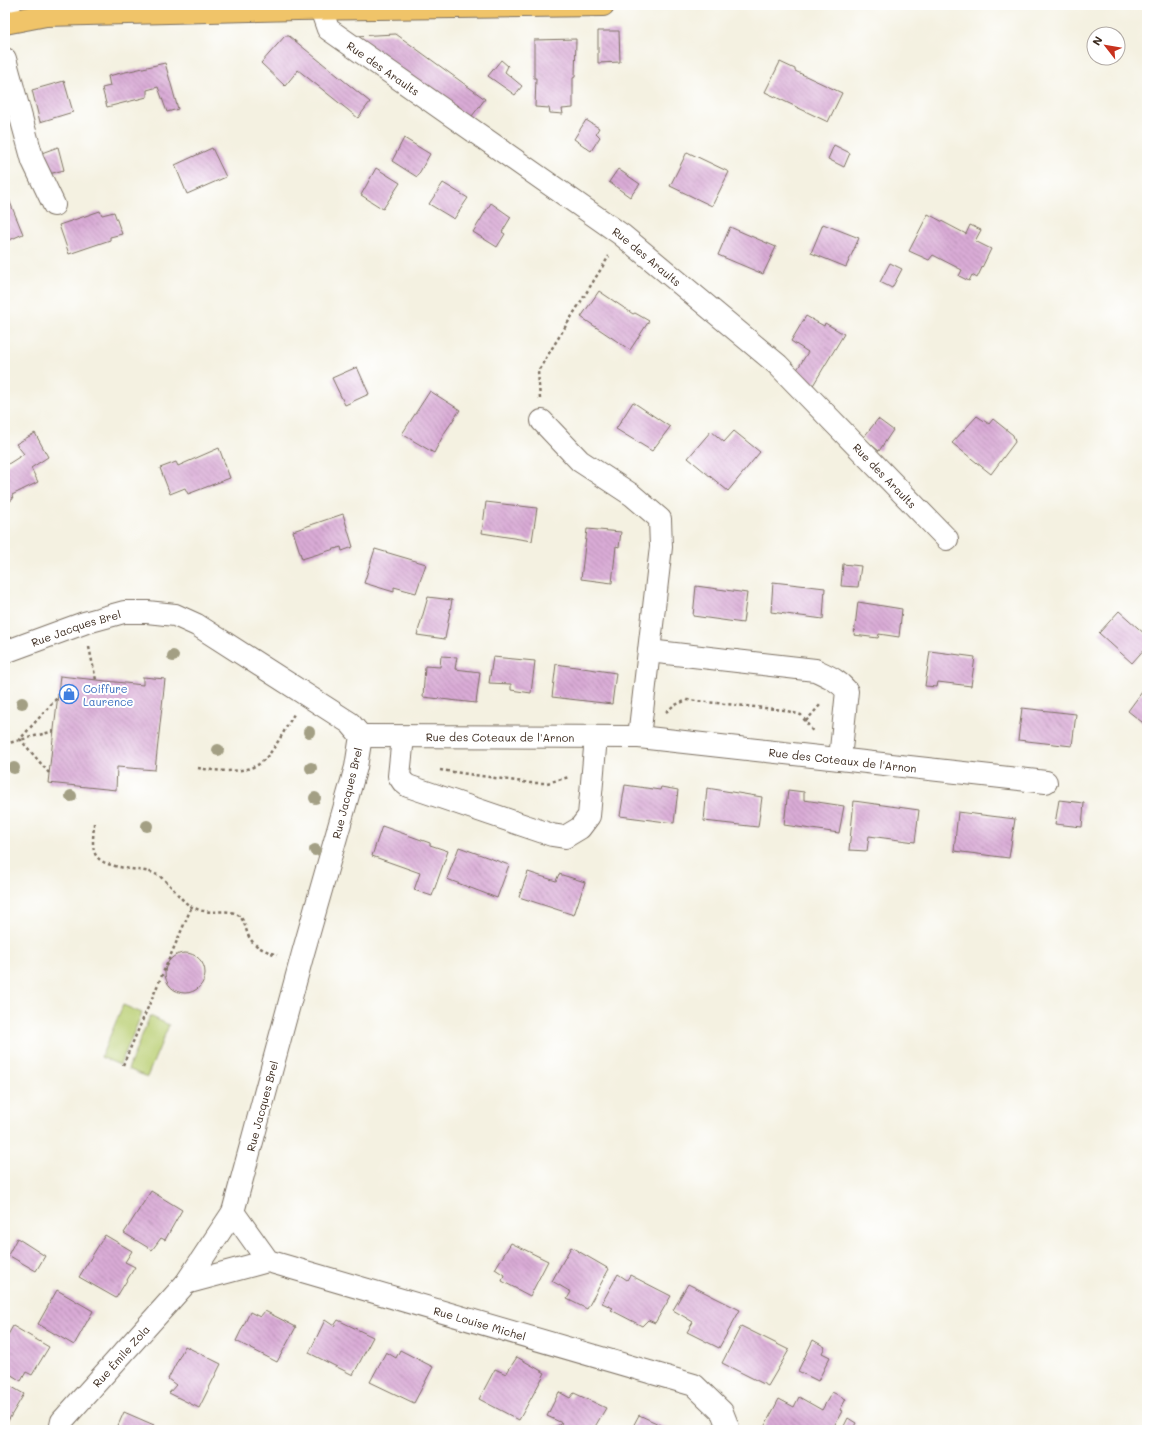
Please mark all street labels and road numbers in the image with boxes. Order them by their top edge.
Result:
street label: Rue des Araults [344,37,423,98]
street label: Rue des Araults [610,223,685,289]
street label: Rue des Araults [850,440,920,511]
street label: Rue Jacques Brel [29,606,122,649]
street label: Rue des Coteaux de l'Arnon [426,729,574,744]
street label: Rue des Coteaux de l'Arnon [768,744,917,775]
street label: Rue Jacques Brel [328,746,366,840]
street label: Rue Jacques Brel [243,1059,281,1153]
street label: Rue Louise Michel [432,1302,528,1343]
street label: Rue Émile Zola [89,1322,153,1390]

